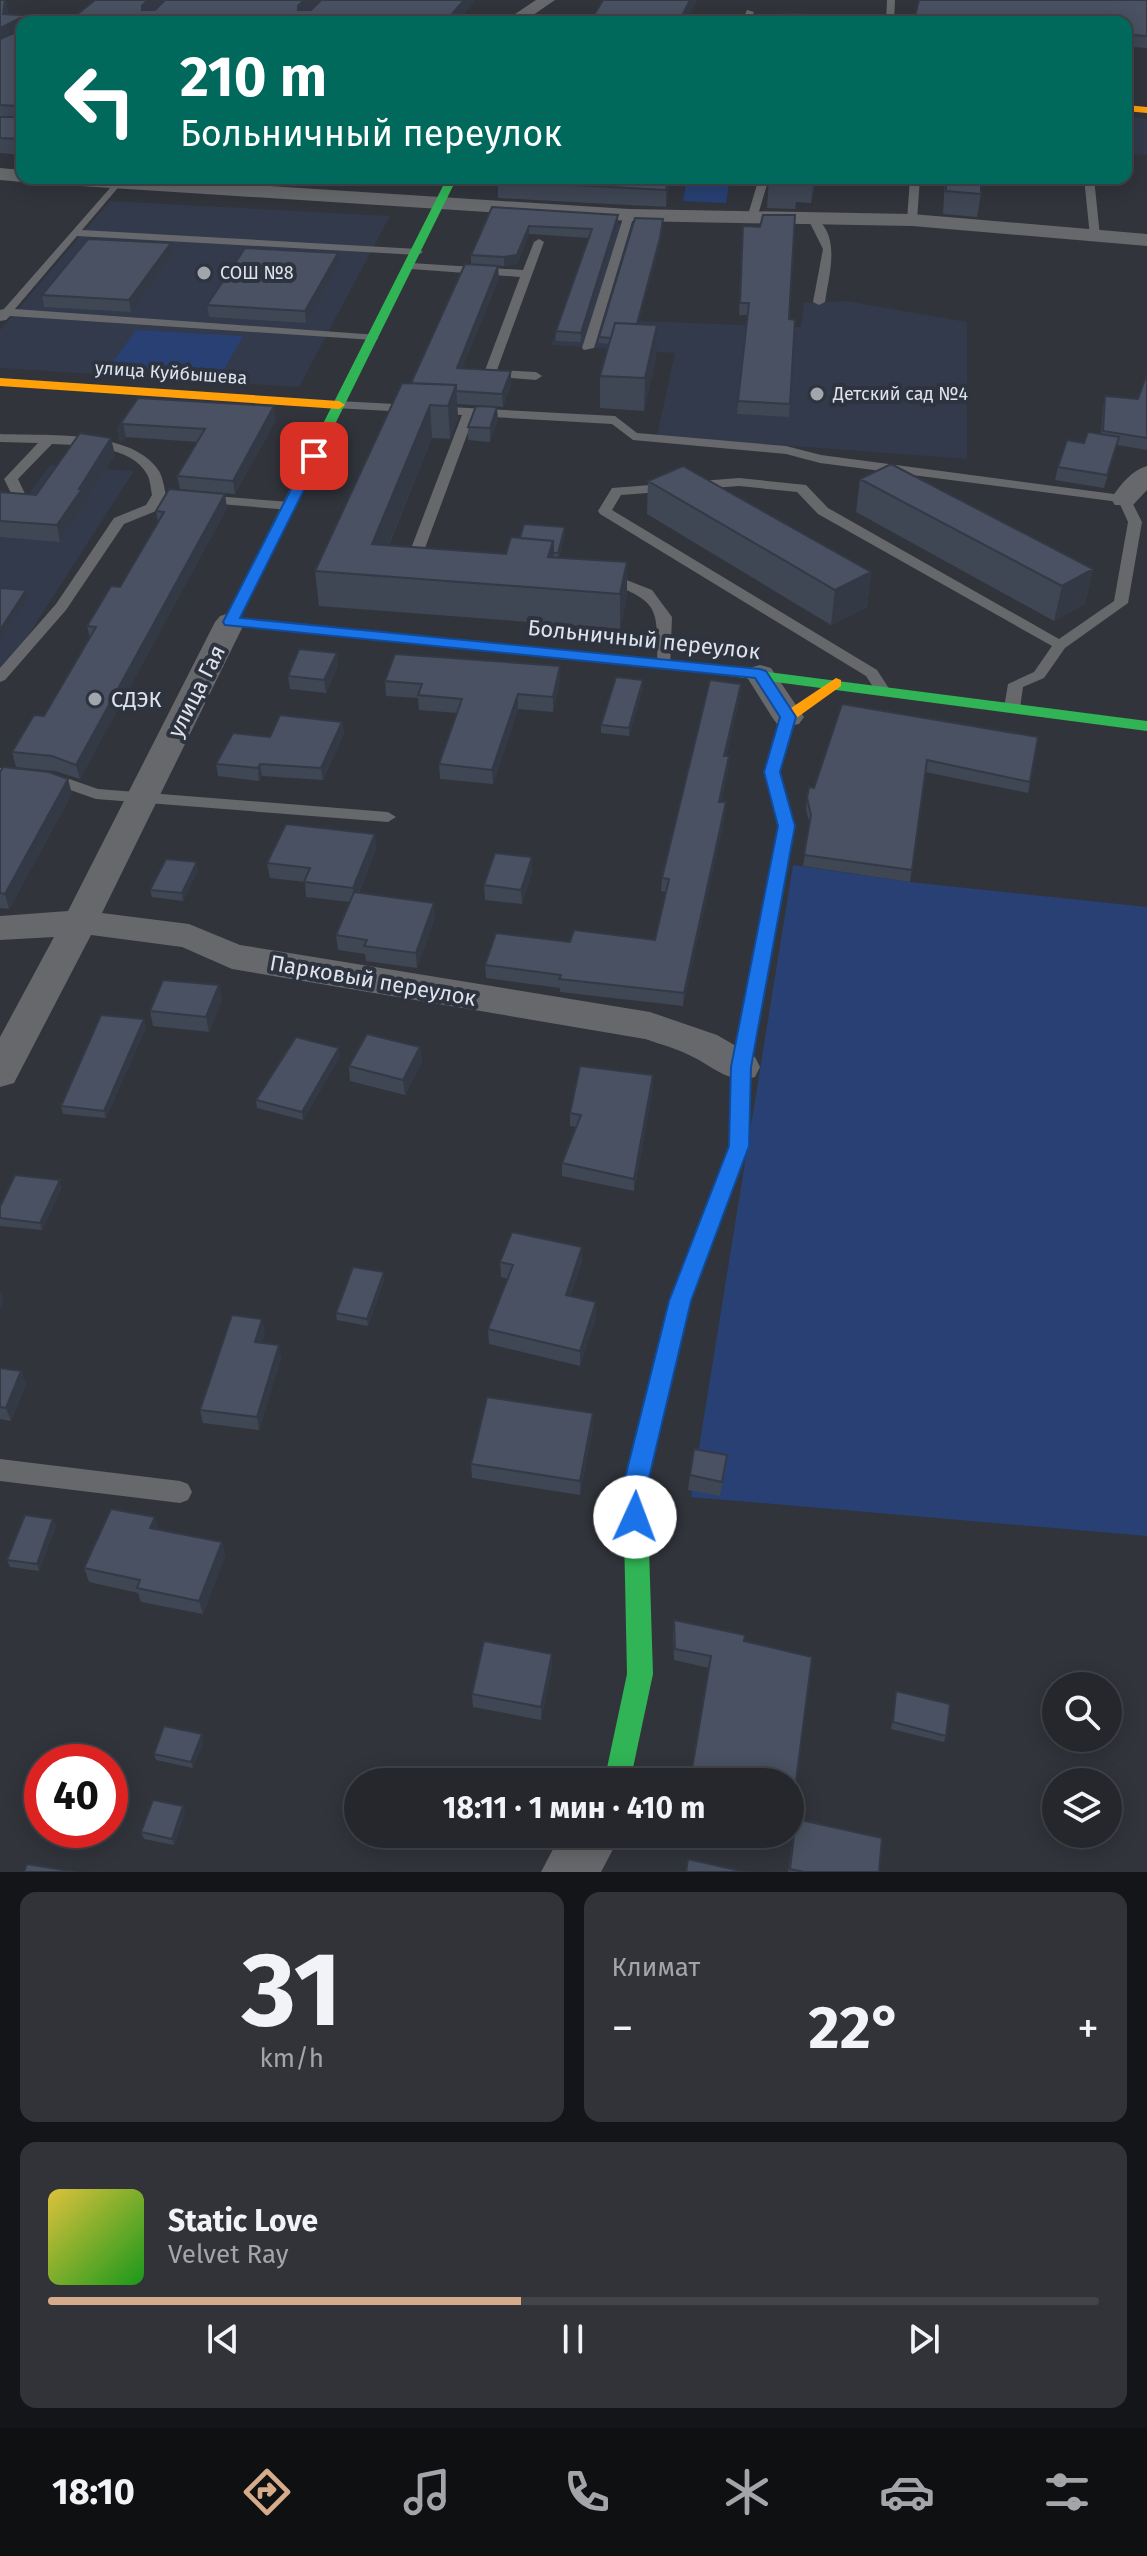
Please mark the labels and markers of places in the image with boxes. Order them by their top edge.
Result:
place label: СОШ №8 [220,262,294,284]
marker: СОШ №8 [195,264,213,282]
place label: Детский сад №4 [832,383,969,405]
marker: Детский сад №4 [808,385,826,403]
pin [280,422,348,490]
place label: СДЭК [111,686,162,713]
marker: СДЭК [86,690,104,708]

